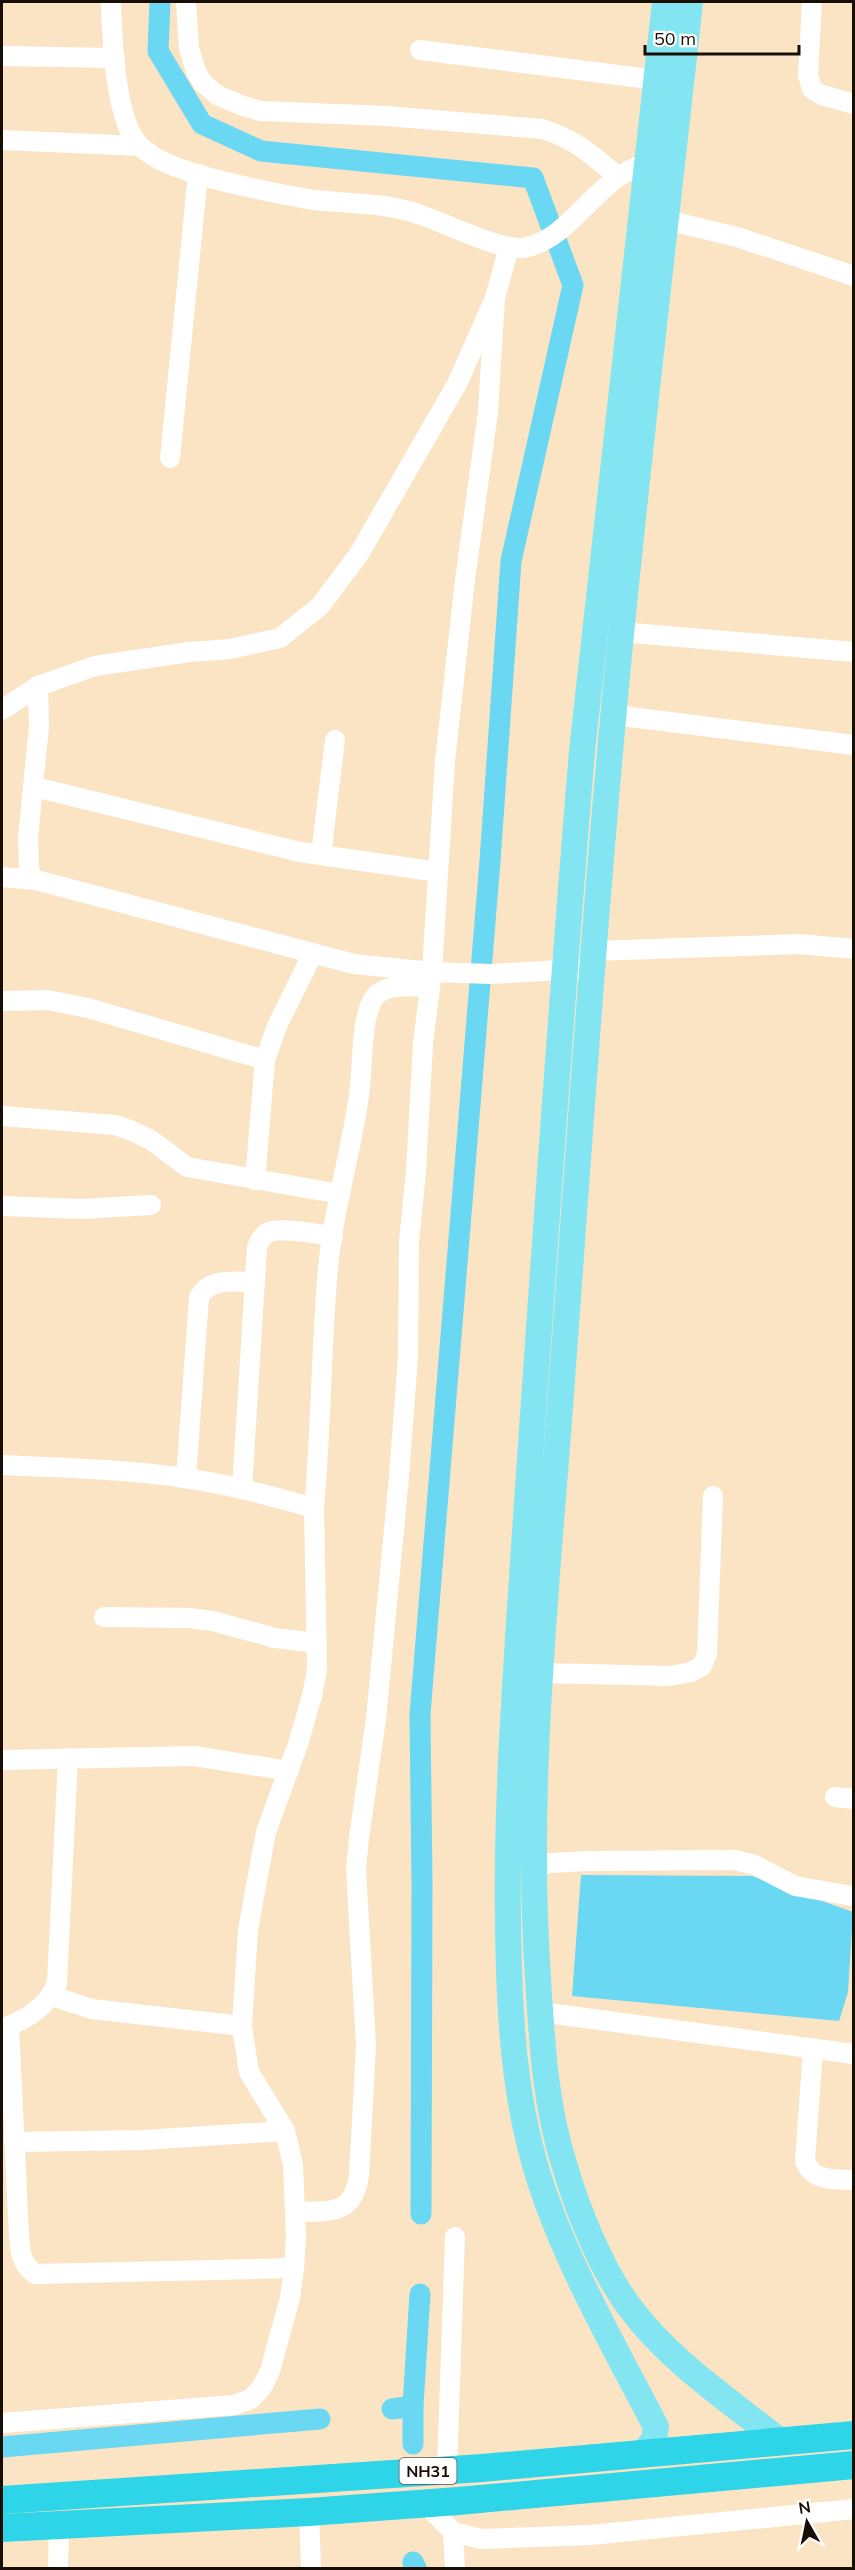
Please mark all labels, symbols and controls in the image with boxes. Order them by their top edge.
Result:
scale bar [645,18,800,56]
text: 50 m [654,27,696,50]
road number: NH31 [400,2458,456,2484]
north arrow [777,2492,837,2552]
text: N [797,2496,812,2518]

